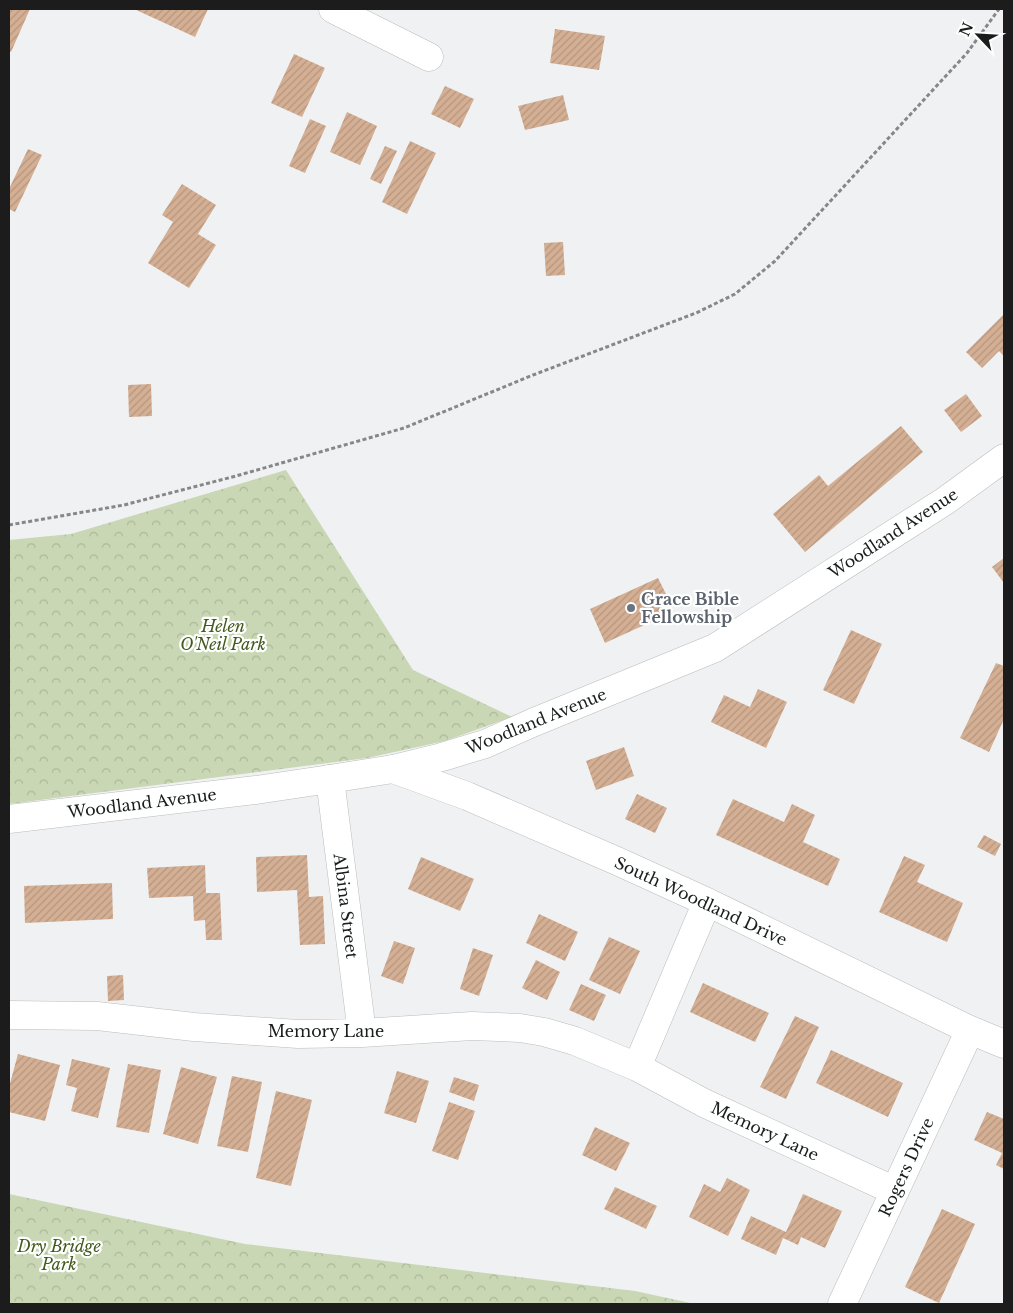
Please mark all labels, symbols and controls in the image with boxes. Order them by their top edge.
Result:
north arrow [953,10,1003,60]
text: N [955,20,977,39]
street label: Woodland Avenue [824,484,961,583]
place label: Grace Bible Fellowship [641,589,739,627]
marker: Grace Bible Fellowship [625,602,637,614]
park label: Helen O'Neil Park [180,616,266,654]
street label: Woodland Avenue [462,684,609,759]
street label: Woodland Avenue [65,784,218,822]
street label: Albina Street [329,851,362,960]
street label: South Woodland Drive [612,852,790,950]
street label: Memory Lane [268,1021,384,1041]
street label: Memory Lane [708,1097,822,1165]
street label: Rogers Drive [874,1114,938,1220]
park label: Dry Bridge Park [16,1236,101,1274]

